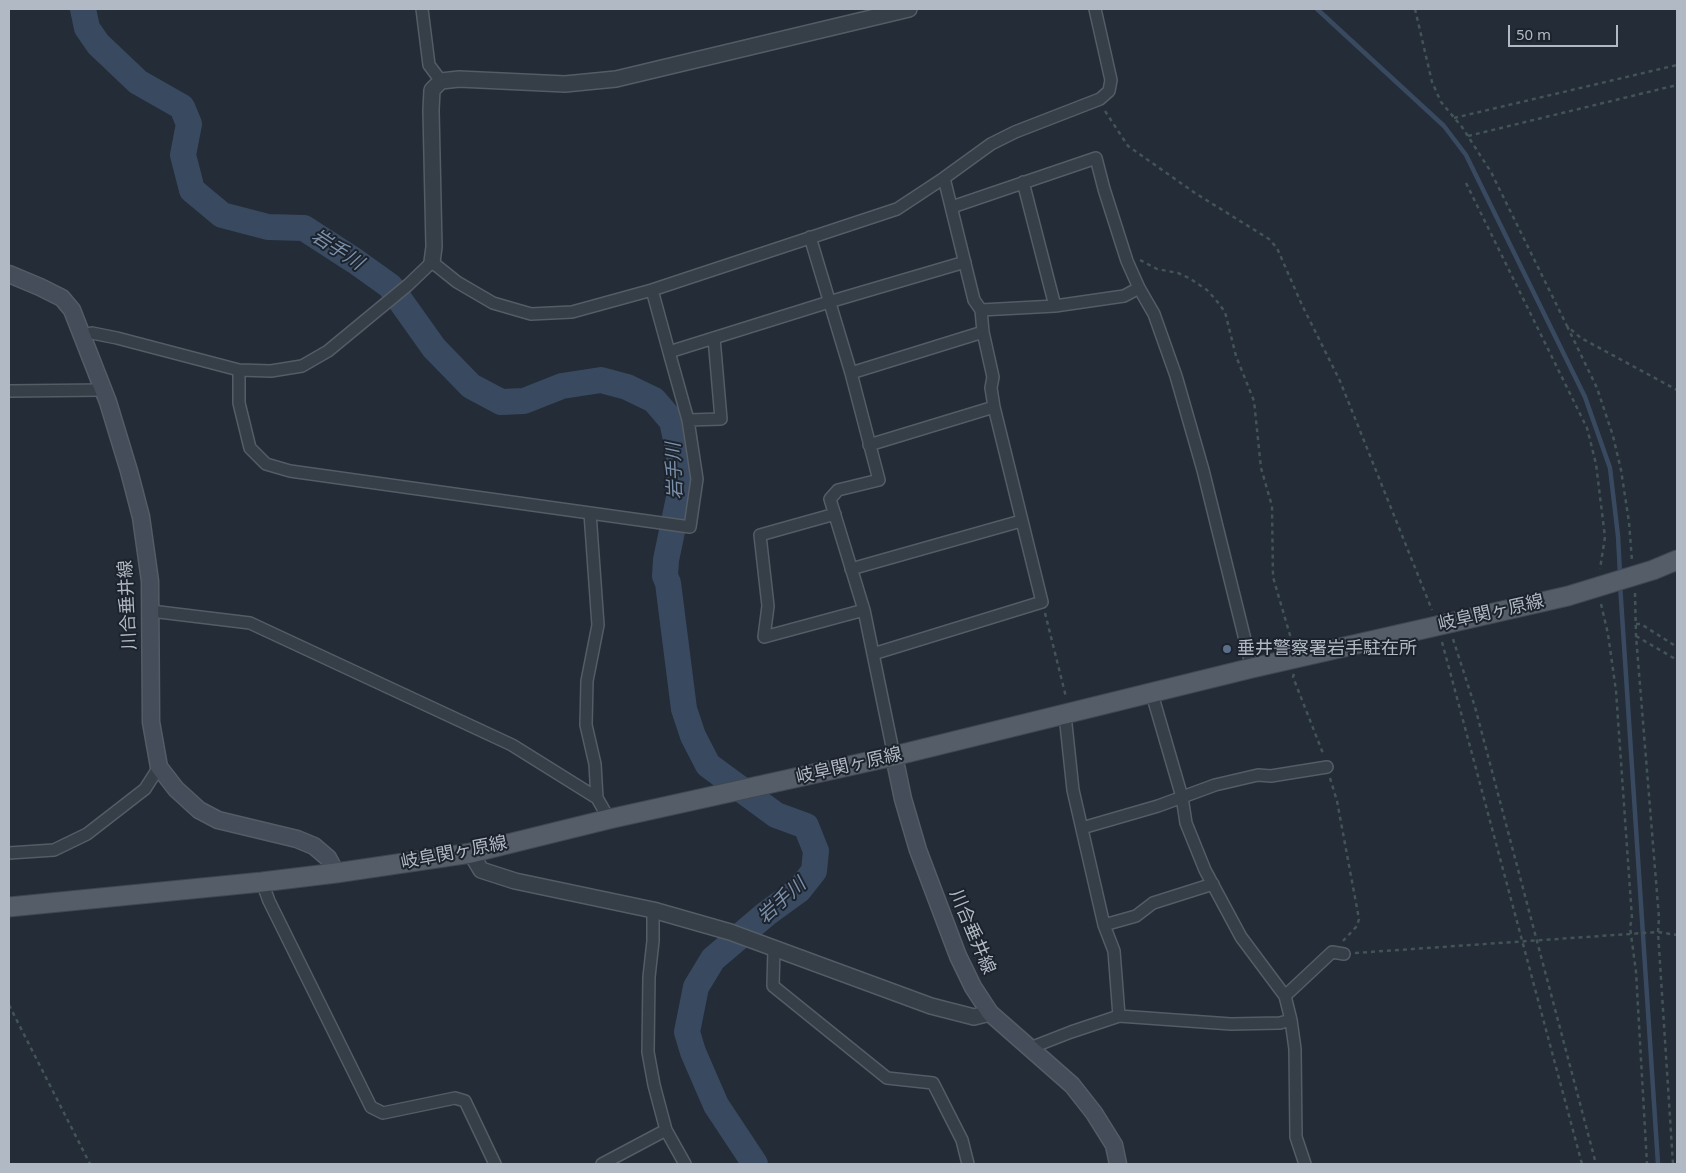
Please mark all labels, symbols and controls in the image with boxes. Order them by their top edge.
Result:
scale bar [1511,15,1621,47]
text: 50 m [1516,24,1551,44]
water label: 岩手川 [307,225,367,275]
water label: 岩手川 [663,442,687,500]
street label: 川合垂井線 [115,559,141,651]
street label: 岐阜関ヶ原線 [1436,590,1546,636]
place label: 垂井警察署岩手駐在所 [1237,638,1417,660]
marker: 垂井警察署岩手駐在所 [1221,643,1233,655]
street label: 岐阜関ヶ原線 [794,743,904,789]
street label: 岐阜関ヶ原線 [399,832,509,874]
water label: 岩手川 [753,873,811,929]
street label: 川合垂井線 [944,886,1000,978]

